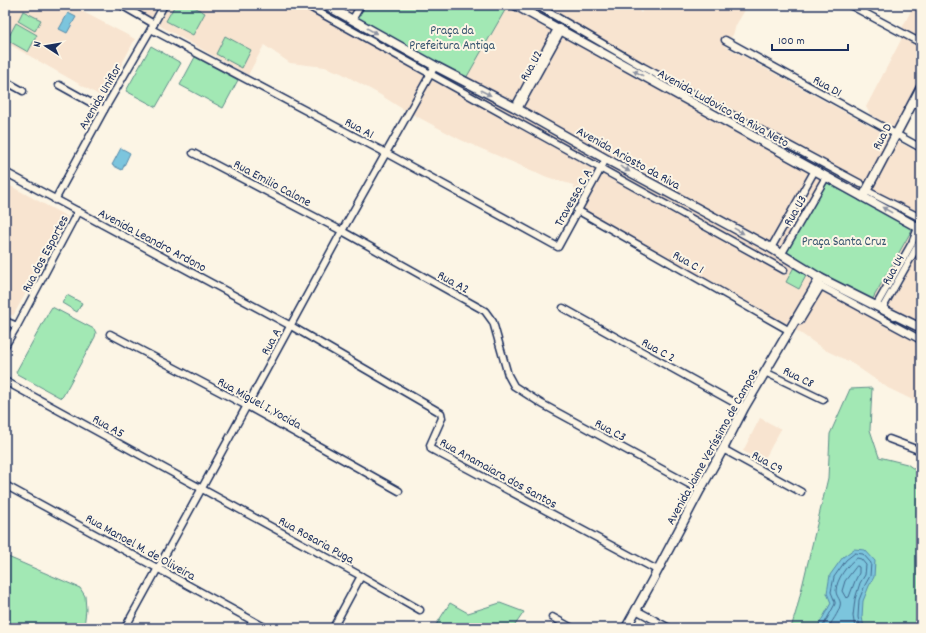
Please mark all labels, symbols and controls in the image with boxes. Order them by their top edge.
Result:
park label: Praça da Prefeitura Antiga [409,22,496,56]
north arrow [26,26,66,66]
scale bar [772,26,848,52]
one-way arrow [366,27,378,34]
text: 100 m [778,33,805,50]
text: N [30,39,47,49]
street label: Rua U2 [516,47,548,85]
street label: Avenida Uniflor [75,61,128,134]
street label: Avenida Ludovico da Riva Neto [654,65,792,153]
one-way arrow [632,70,644,77]
street label: Rua D1 [809,71,845,103]
one-way arrow [481,89,492,96]
street label: Rua A1 [341,114,377,145]
street label: Rua D [868,120,898,154]
street label: Avenida Ariosto da Riva [572,123,684,196]
street label: Rua Emilio Calone [230,156,314,213]
one-way arrow [619,165,631,172]
street label: Travessa C A [550,166,598,231]
street label: Rua U3 [780,192,813,230]
street label: Avenida Leandro Ardono [94,205,210,278]
one-way arrow [881,207,893,214]
street label: Rua dos Esportes [18,212,75,296]
one-way arrow [733,228,745,234]
park label: Praça Santa Cruz [802,233,886,252]
street label: Rua C 1 [669,247,707,280]
street label: Rua U4 [878,251,910,289]
street label: Rua A2 [433,267,472,300]
street label: Rua A [257,325,287,359]
street label: Rua C 2 [637,334,678,368]
street label: Rua C8 [779,363,817,394]
street label: Avenida Jaime Veríssimo de Campos [662,365,764,529]
street label: Rua Miguel I. Yocida [213,373,305,436]
street label: Rua A5 [88,411,127,444]
street label: Rua C3 [591,415,629,447]
street label: Rua Anamaiara dos Santos [436,434,560,514]
street label: Rua C9 [748,447,786,480]
street label: Rua Manoel M. de Oliveira [81,510,199,587]
street label: Rua Rosaria Puga [274,512,358,570]

